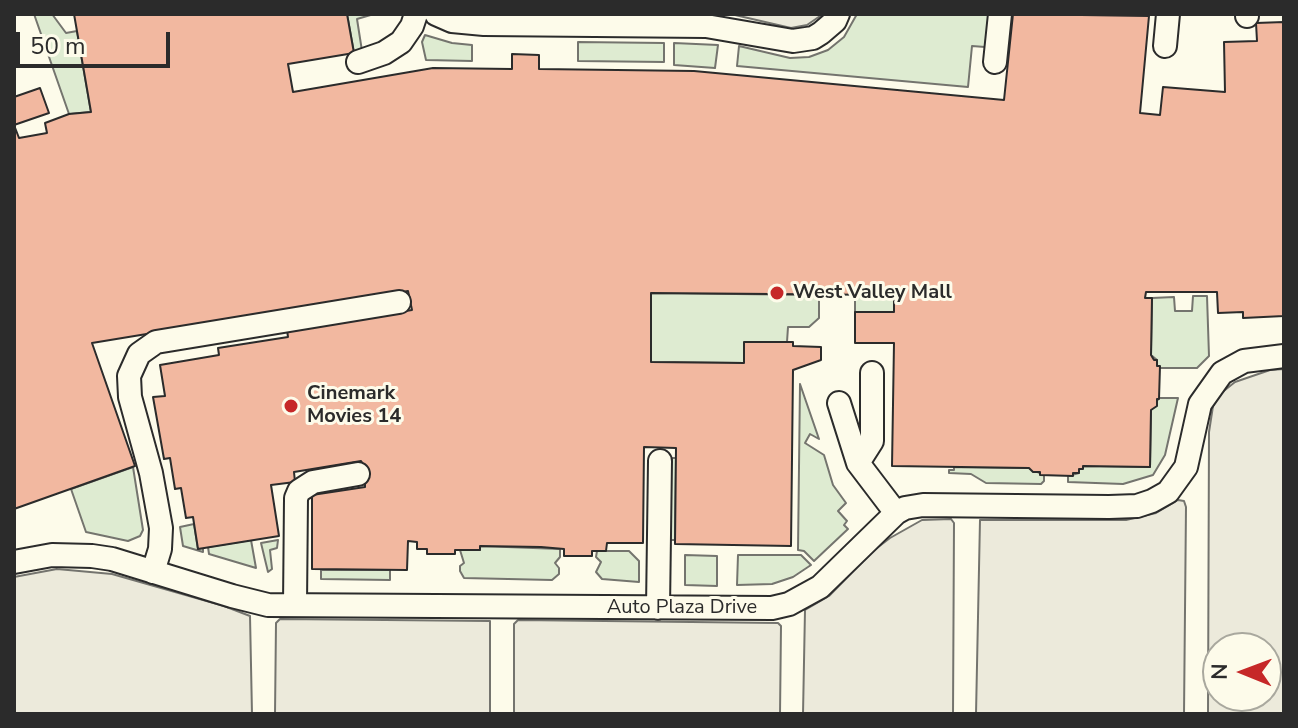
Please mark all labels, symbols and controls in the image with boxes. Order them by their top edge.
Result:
scale bar [20,16,174,66]
text: 50 m [30,30,86,62]
place label: West Valley Mall [793,281,952,305]
marker: West Valley Mall [768,284,786,302]
place label: Cinemark Movies 14 [307,382,401,429]
marker: Cinemark Movies 14 [282,397,300,415]
street label: Auto Plaza Drive [607,596,757,620]
north arrow [1202,632,1282,712]
text: N [1205,663,1235,680]

